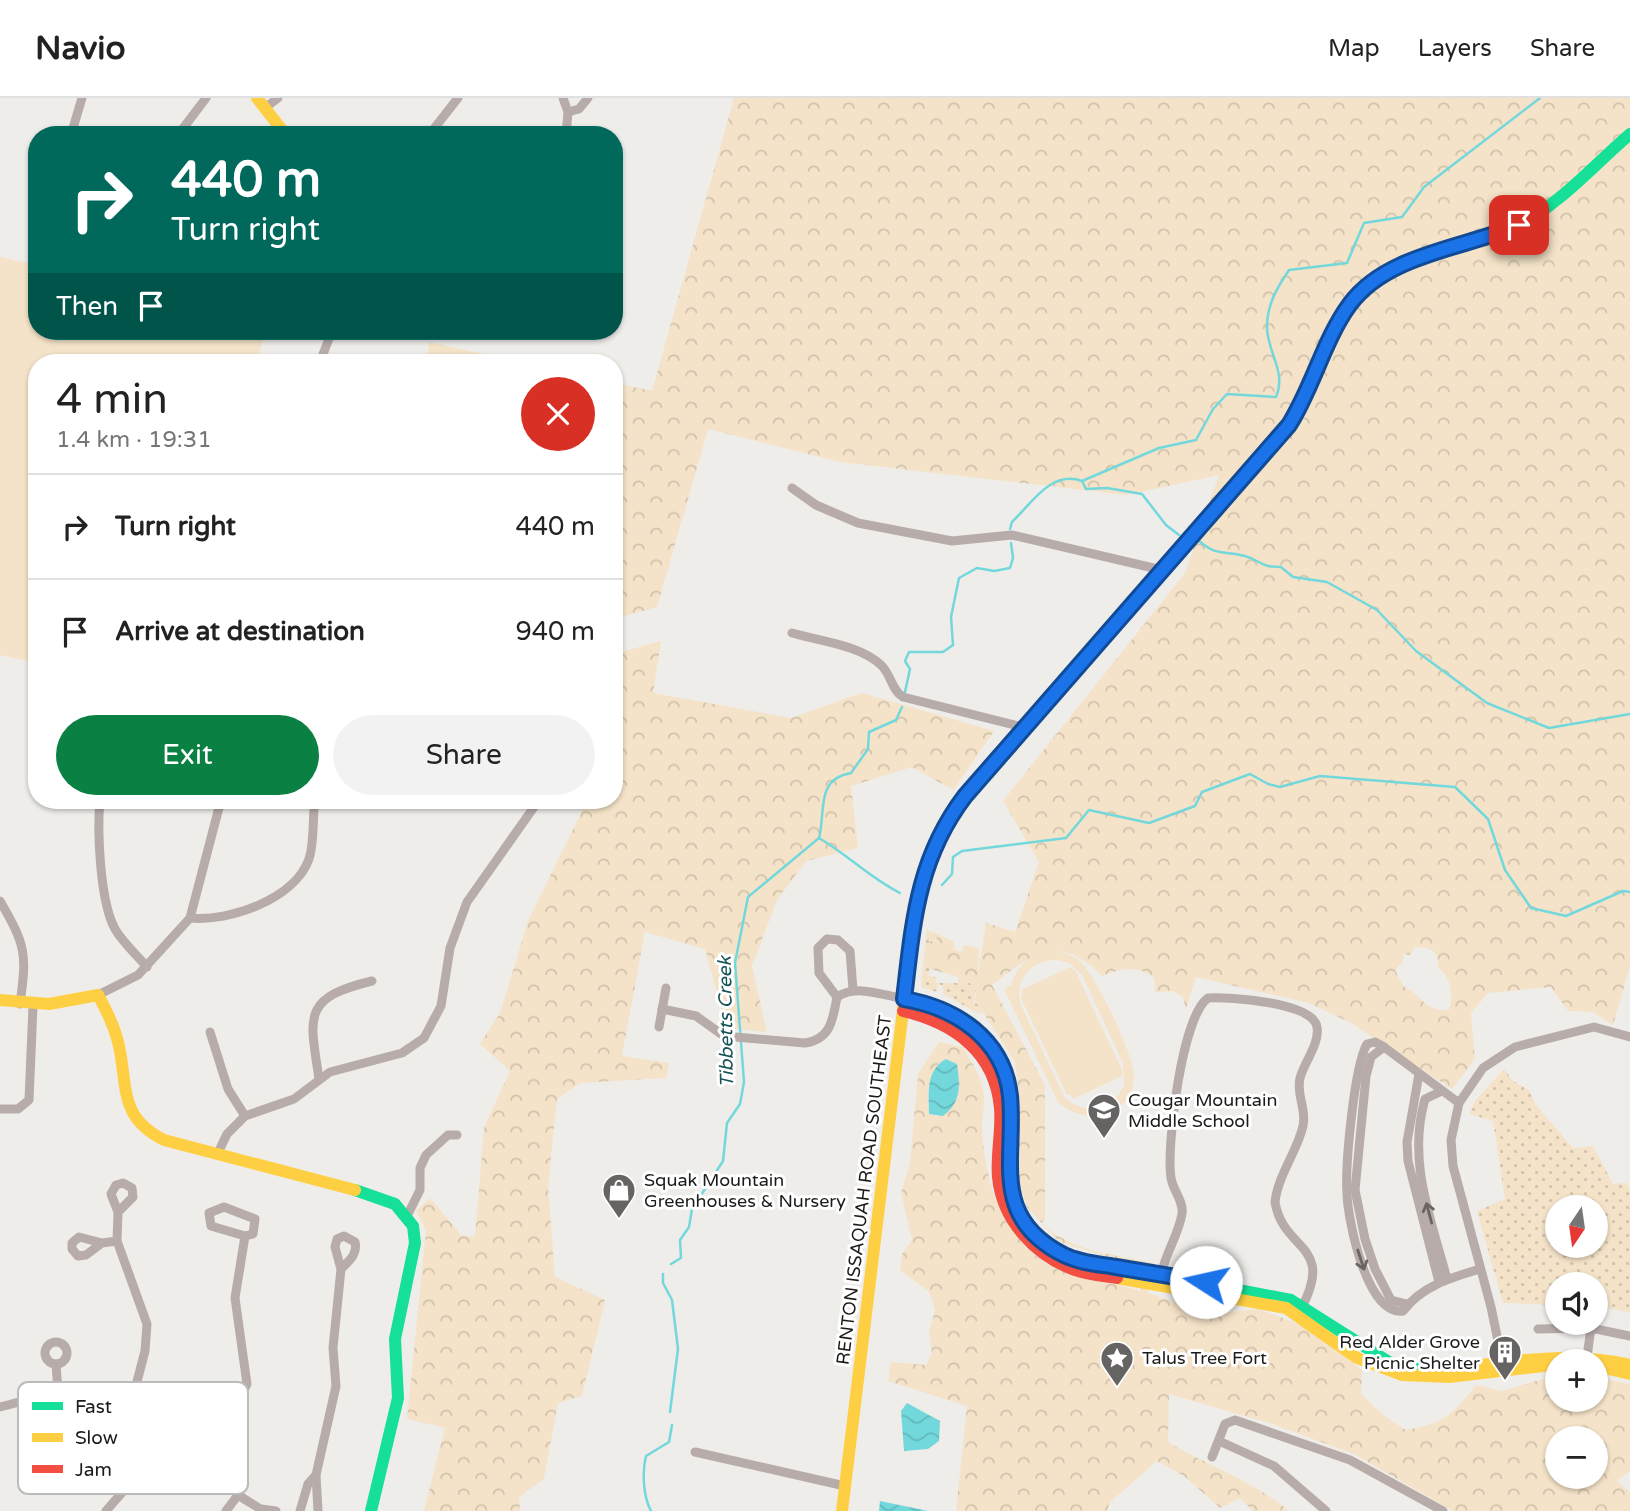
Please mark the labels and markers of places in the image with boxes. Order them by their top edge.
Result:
pin [1489,195,1549,255]
place label: Cougar Mountain Middle School [1128,1089,1277,1132]
school or university icon: Cougar Mountain Middle School [1085,1091,1123,1140]
place label: Squak Mountain Greenhouses & Nursery [644,1169,846,1212]
shop icon: Squak Mountain Greenhouses & Nursery [600,1171,638,1220]
place label: Red Alder Grove Picnic Shelter [1339,1331,1480,1374]
building icon: Red Alder Grove Picnic Shelter [1486,1333,1524,1382]
place icon: Talus Tree Fort [1098,1339,1136,1388]
place label: Talus Tree Fort [1142,1347,1267,1369]

